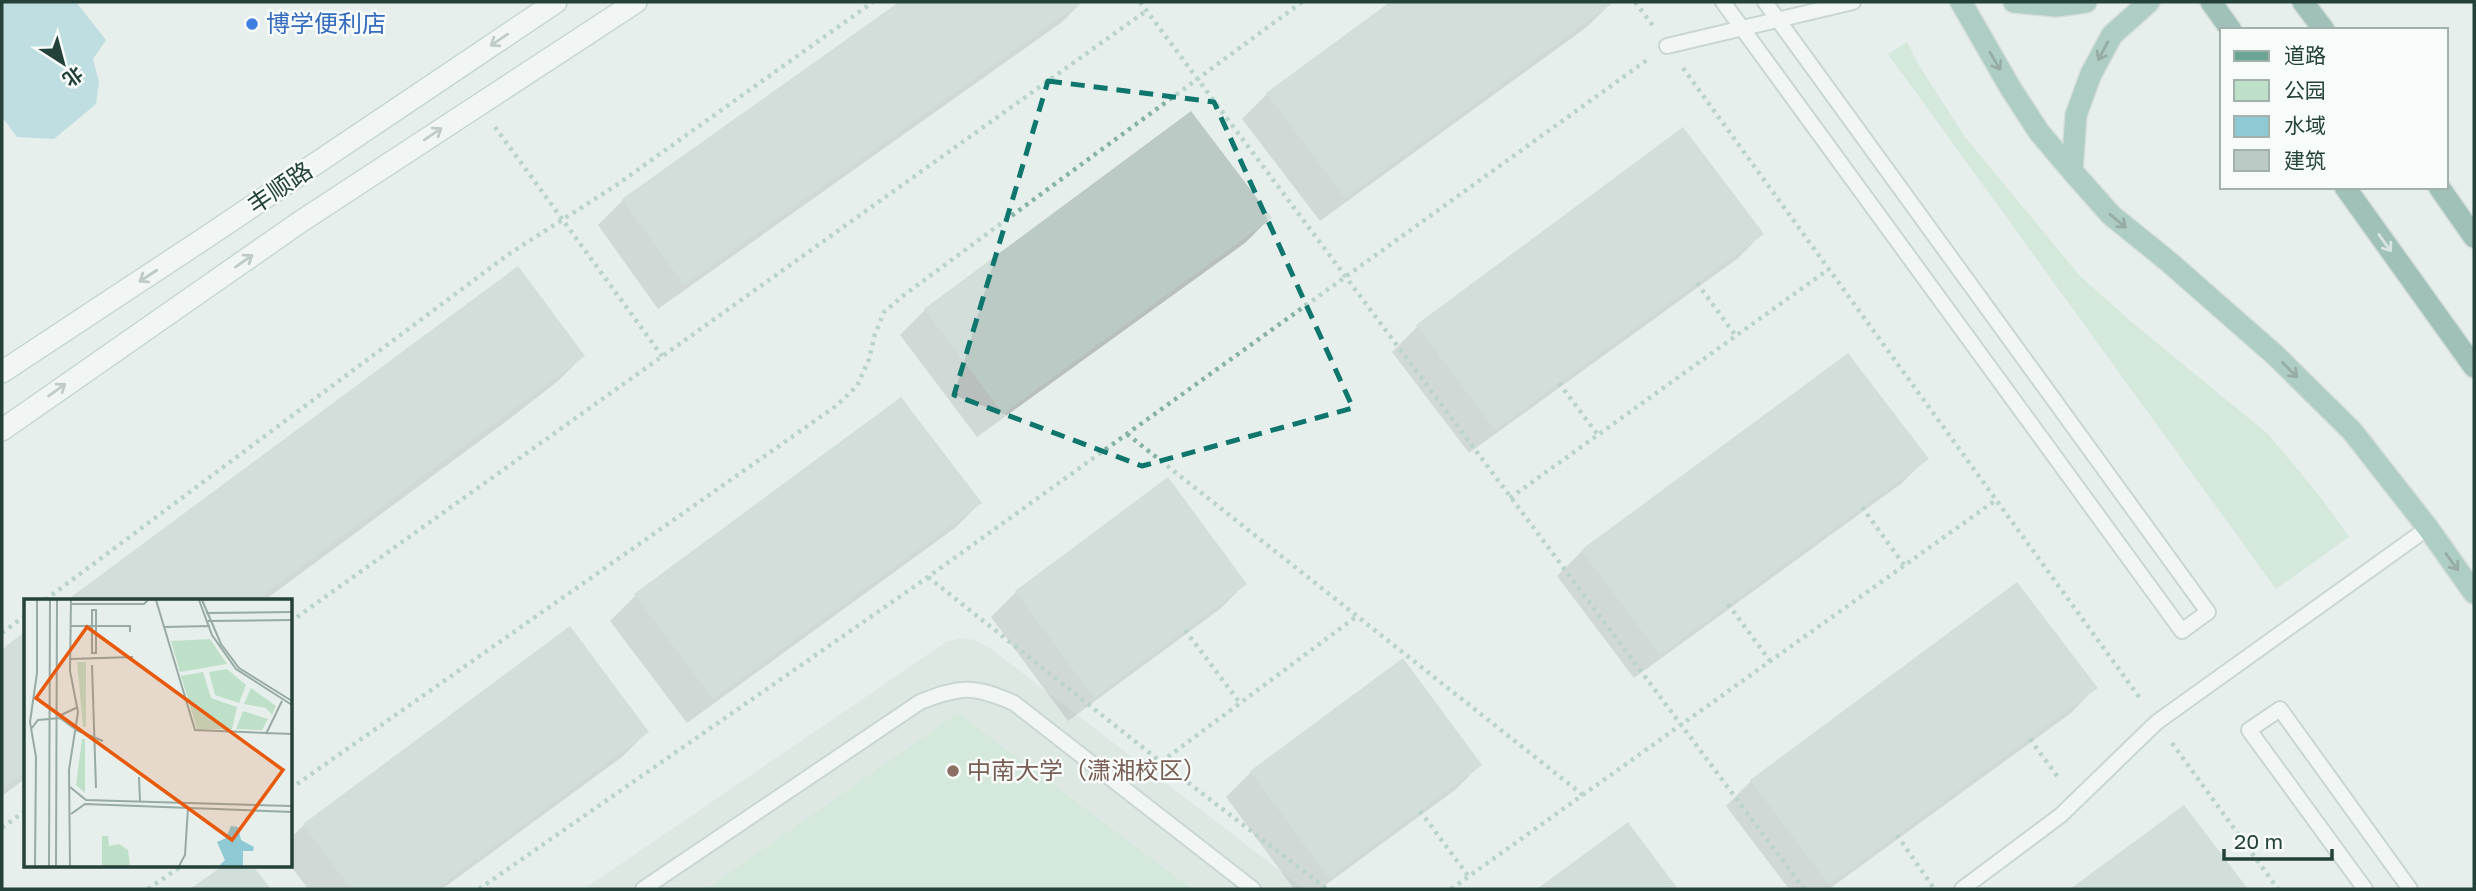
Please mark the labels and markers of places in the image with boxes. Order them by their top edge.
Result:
place label: 博学便利店 [266,8,386,37]
marker: 博学便利店 [244,16,260,32]
place label: 中南大学（潇湘校区） [967,755,1207,784]
marker: 中南大学（潇湘校区） [945,763,961,779]

